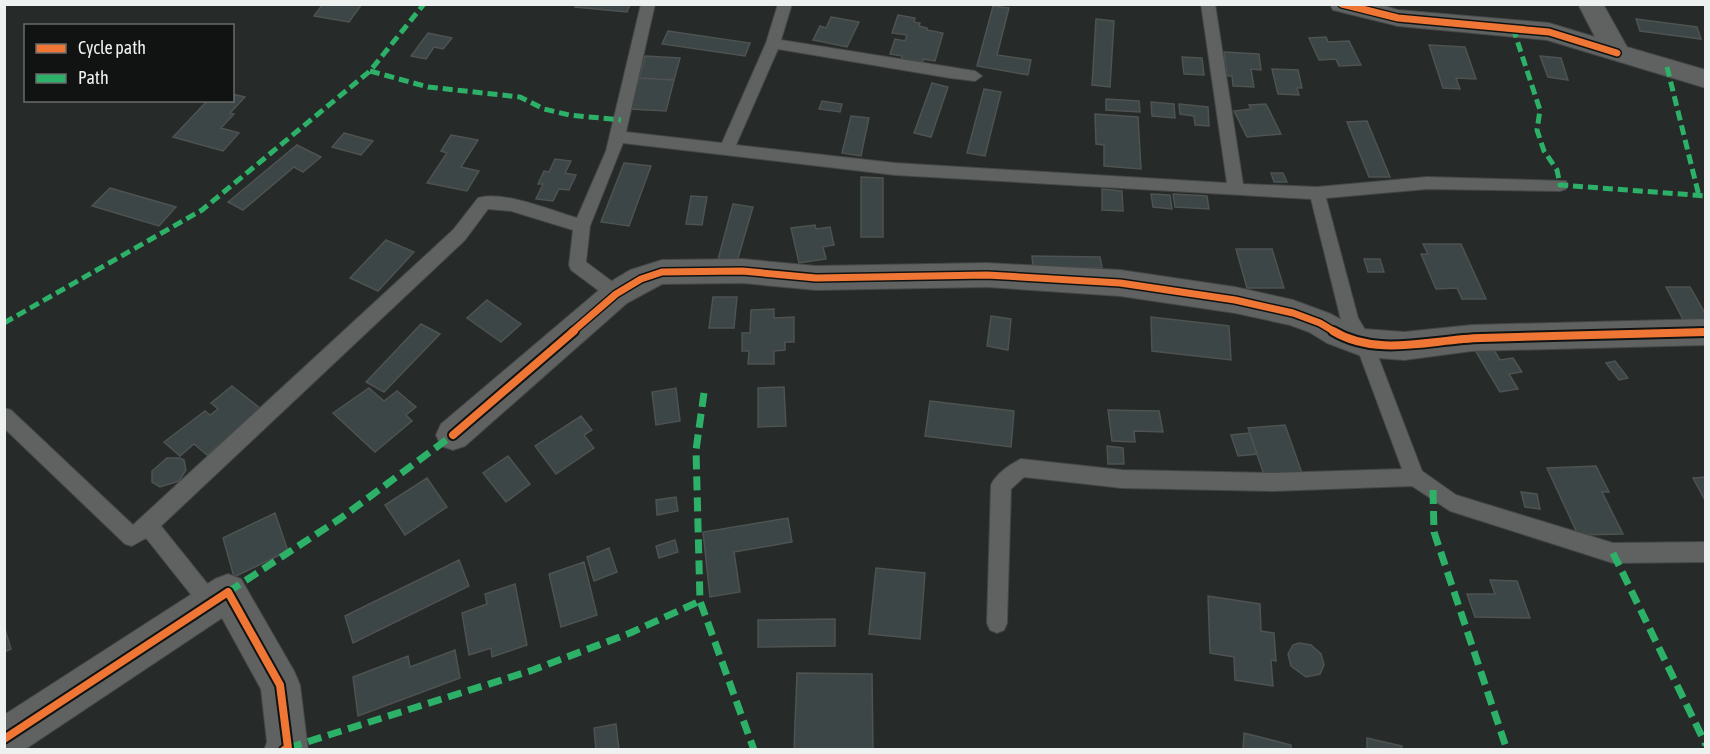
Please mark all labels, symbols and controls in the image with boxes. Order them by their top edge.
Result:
legend [24,24,234,102]
text: Cycle path [78,37,146,58]
text: Path [78,67,109,88]

